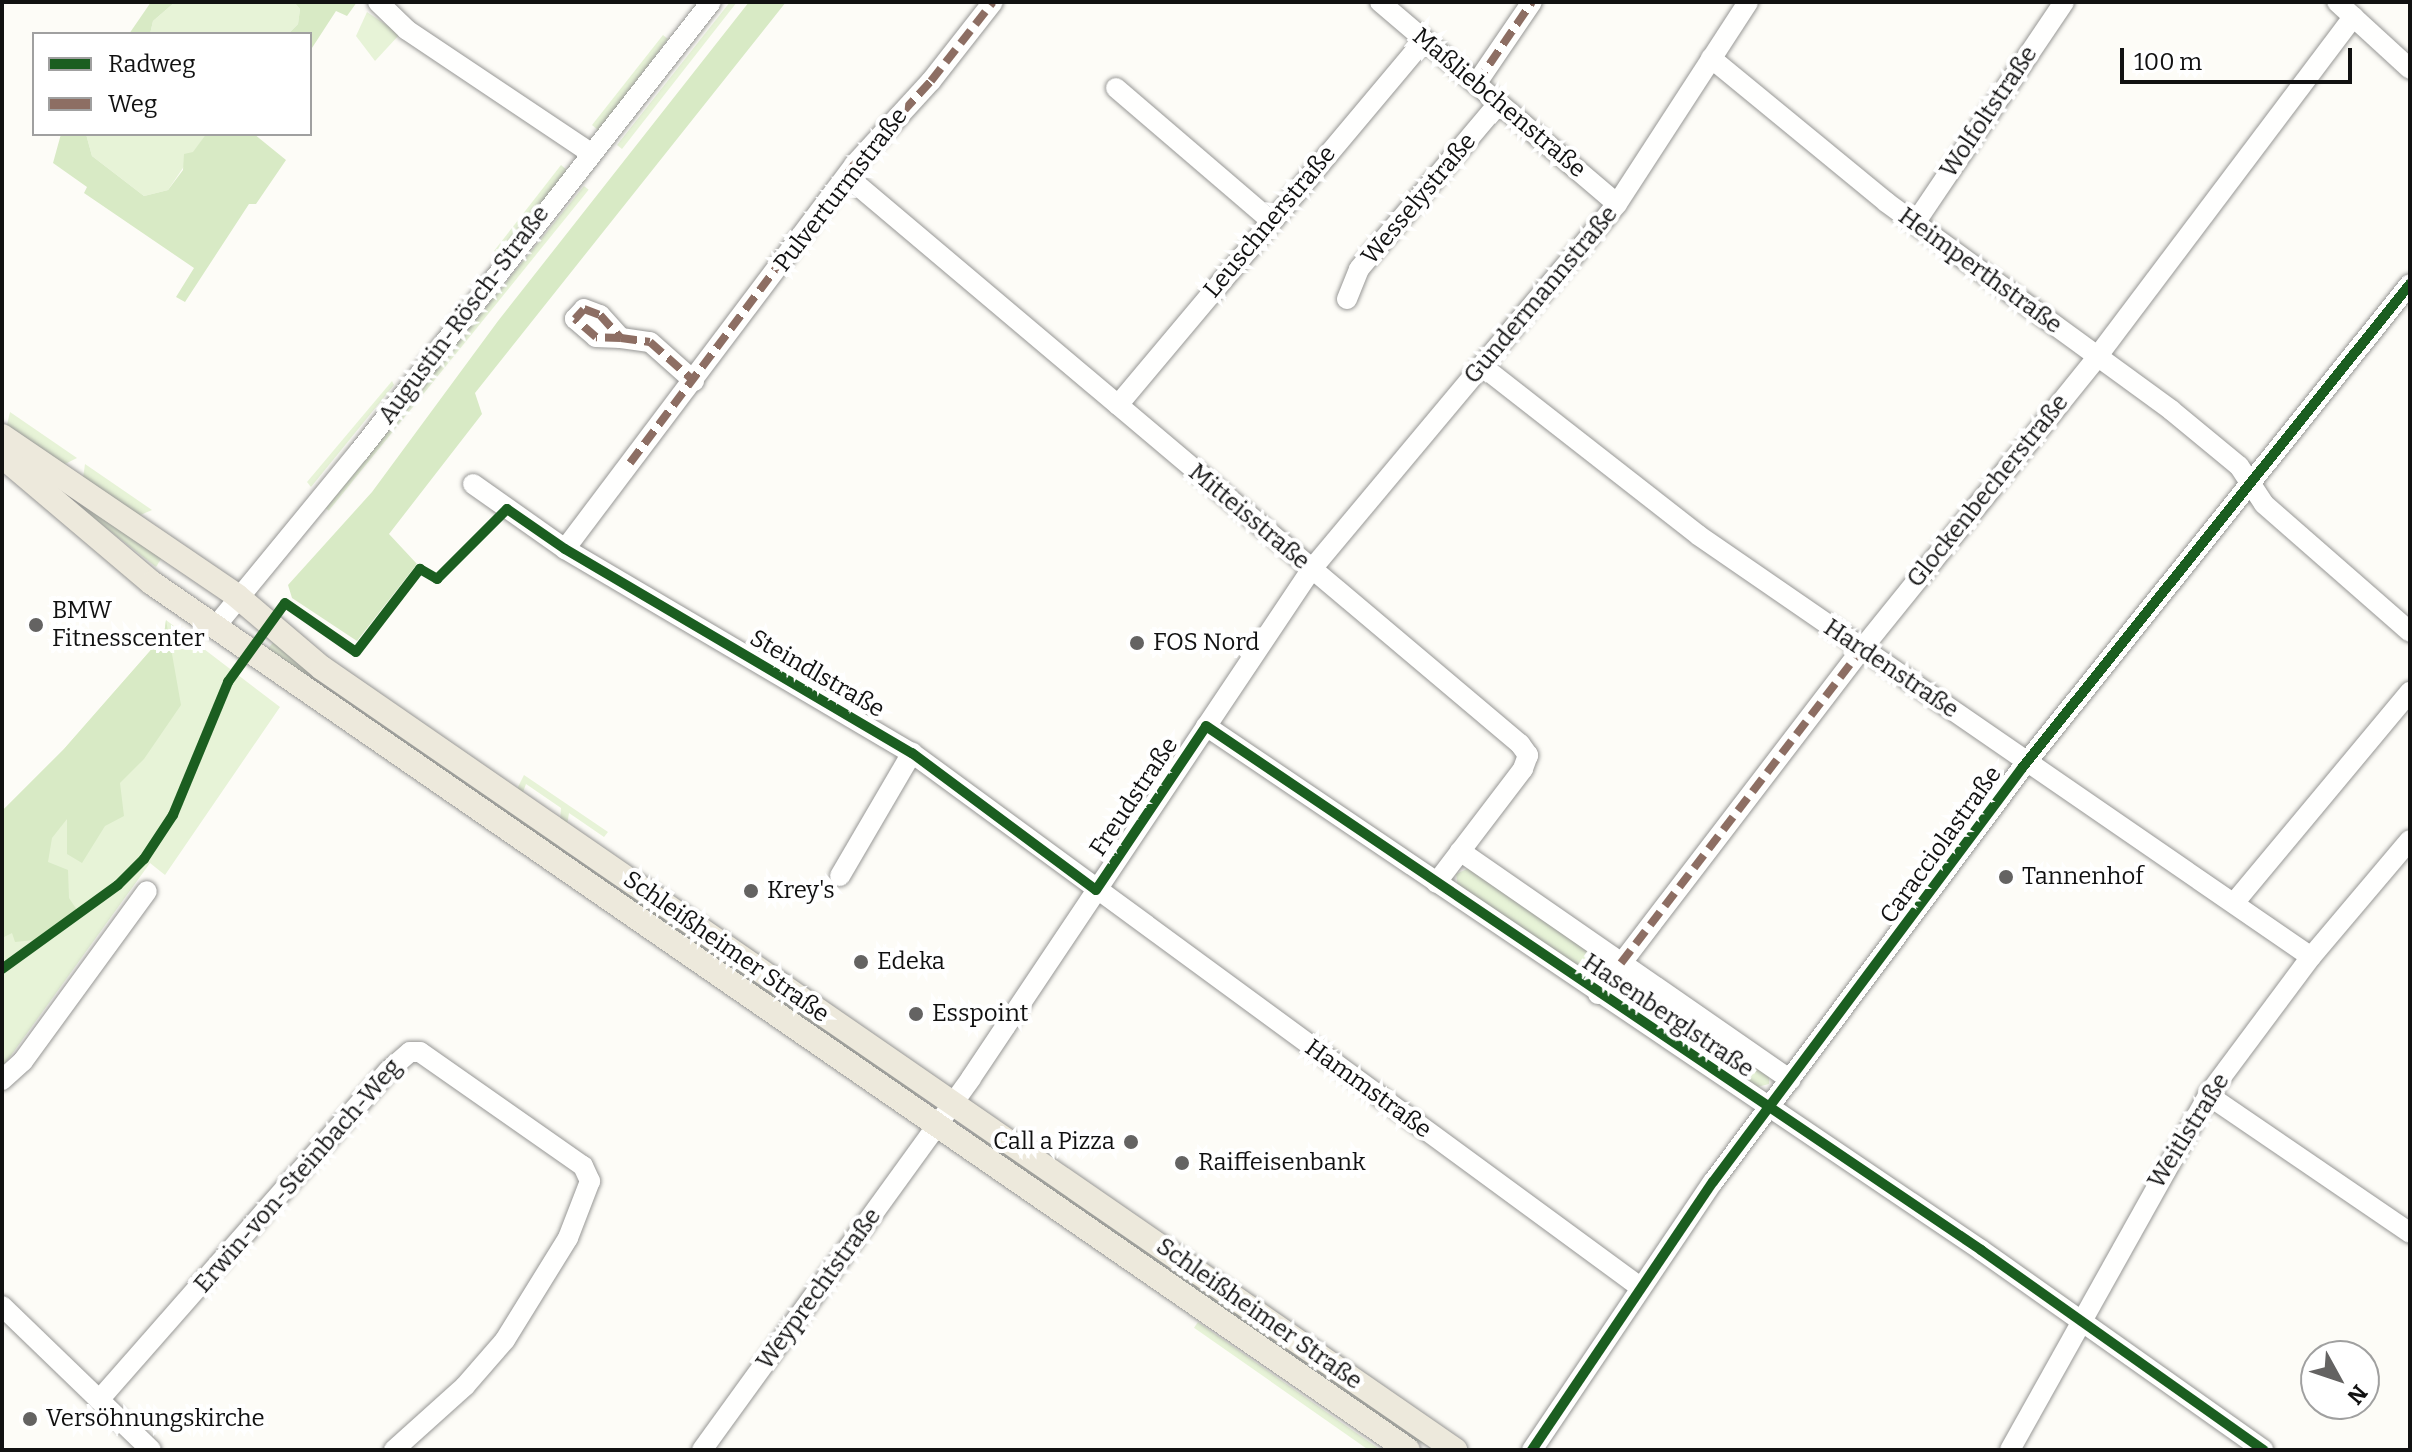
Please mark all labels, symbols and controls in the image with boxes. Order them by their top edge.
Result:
street label: Maßliebchenstraße [1407,22,1591,184]
legend [32,32,312,136]
scale bar [2124,32,2356,82]
street label: Wolfoltstraße [1934,41,2044,183]
text: 100 m [2134,48,2202,76]
text: Radweg [108,50,196,78]
text: Weg [108,90,157,118]
street label: Pulverturmstraße [768,102,914,278]
street label: Wesselystraße [1356,128,1482,270]
street label: Leuschnerstraße [1198,140,1342,304]
street label: Augustin-Rösch-Straße [373,200,555,430]
street label: Gundermannstraße [1458,200,1624,390]
street label: Heimperthstraße [1893,202,2067,340]
street label: Glockenbecherstraße [1901,389,2075,593]
street label: Mitteisstraße [1183,458,1315,576]
place label: BMW Fitnesscenter [52,597,204,653]
street label: Hardenstraße [1818,613,1964,725]
marker: BMW Fitnesscenter [27,616,45,634]
street label: Steindlstraße [745,624,889,724]
place label: FOS Nord [1153,629,1259,657]
marker: FOS Nord [1128,634,1146,652]
street label: Freudstraße [1084,732,1184,862]
street label: Caracciolastraße [1874,761,2008,929]
place label: Tannenhof [2022,863,2144,891]
street label: Schleißheimer Straße [618,865,834,1029]
marker: Tannenhof [1997,868,2015,886]
place label: Krey's [767,877,835,905]
marker: Krey's [742,882,760,900]
place label: Edeka [877,948,945,976]
street label: Hasenberglstraße [1577,948,1759,1084]
marker: Edeka [852,953,870,971]
place label: Esspoint [932,1000,1029,1028]
marker: Esspoint [907,1005,925,1023]
street label: Hammstraße [1299,1033,1437,1145]
street label: Erwin-von-Steinbach-Weg [189,1053,407,1299]
street label: Weitlstraße [2142,1068,2236,1194]
place label: Call a Pizza [993,1128,1115,1156]
marker: Call a Pizza [1122,1133,1140,1151]
place label: Raiffeisenbank [1198,1149,1366,1177]
marker: Raiffeisenbank [1173,1154,1191,1172]
street label: Weyprechtstraße [751,1203,887,1375]
street label: Schleißheimer Straße [1151,1232,1367,1396]
north arrow [2300,1340,2380,1420]
text: N [2341,1379,2373,1410]
place label: Versöhnungskirche [46,1405,265,1433]
marker: Versöhnungskirche [21,1410,39,1428]

